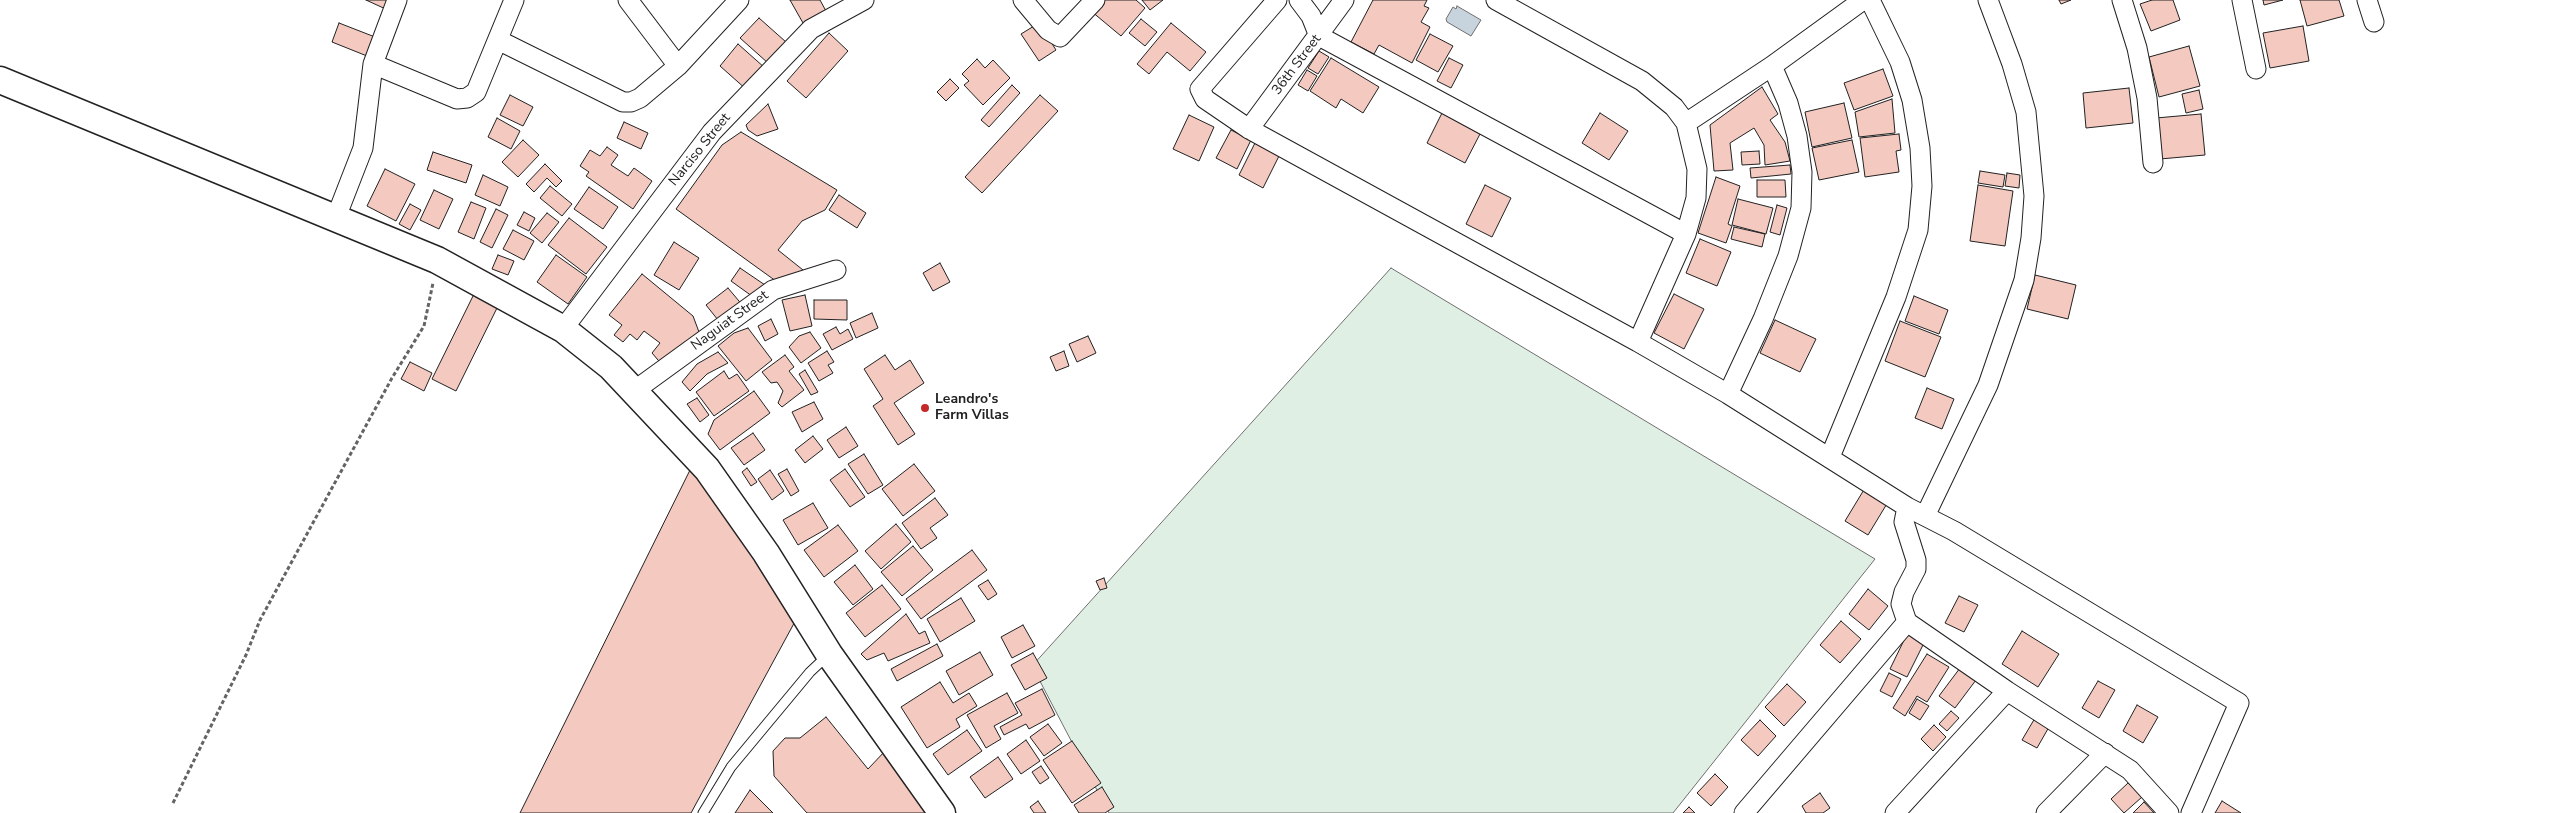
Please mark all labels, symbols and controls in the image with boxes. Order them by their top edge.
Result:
street label: 36th Street [1269,31,1325,99]
street label: Narciso Street [666,110,734,190]
street label: Naguiat Street [688,287,772,355]
place label: Leandro's Farm Villas [935,392,1009,424]
marker: Leandro's Farm Villas [919,402,931,414]

